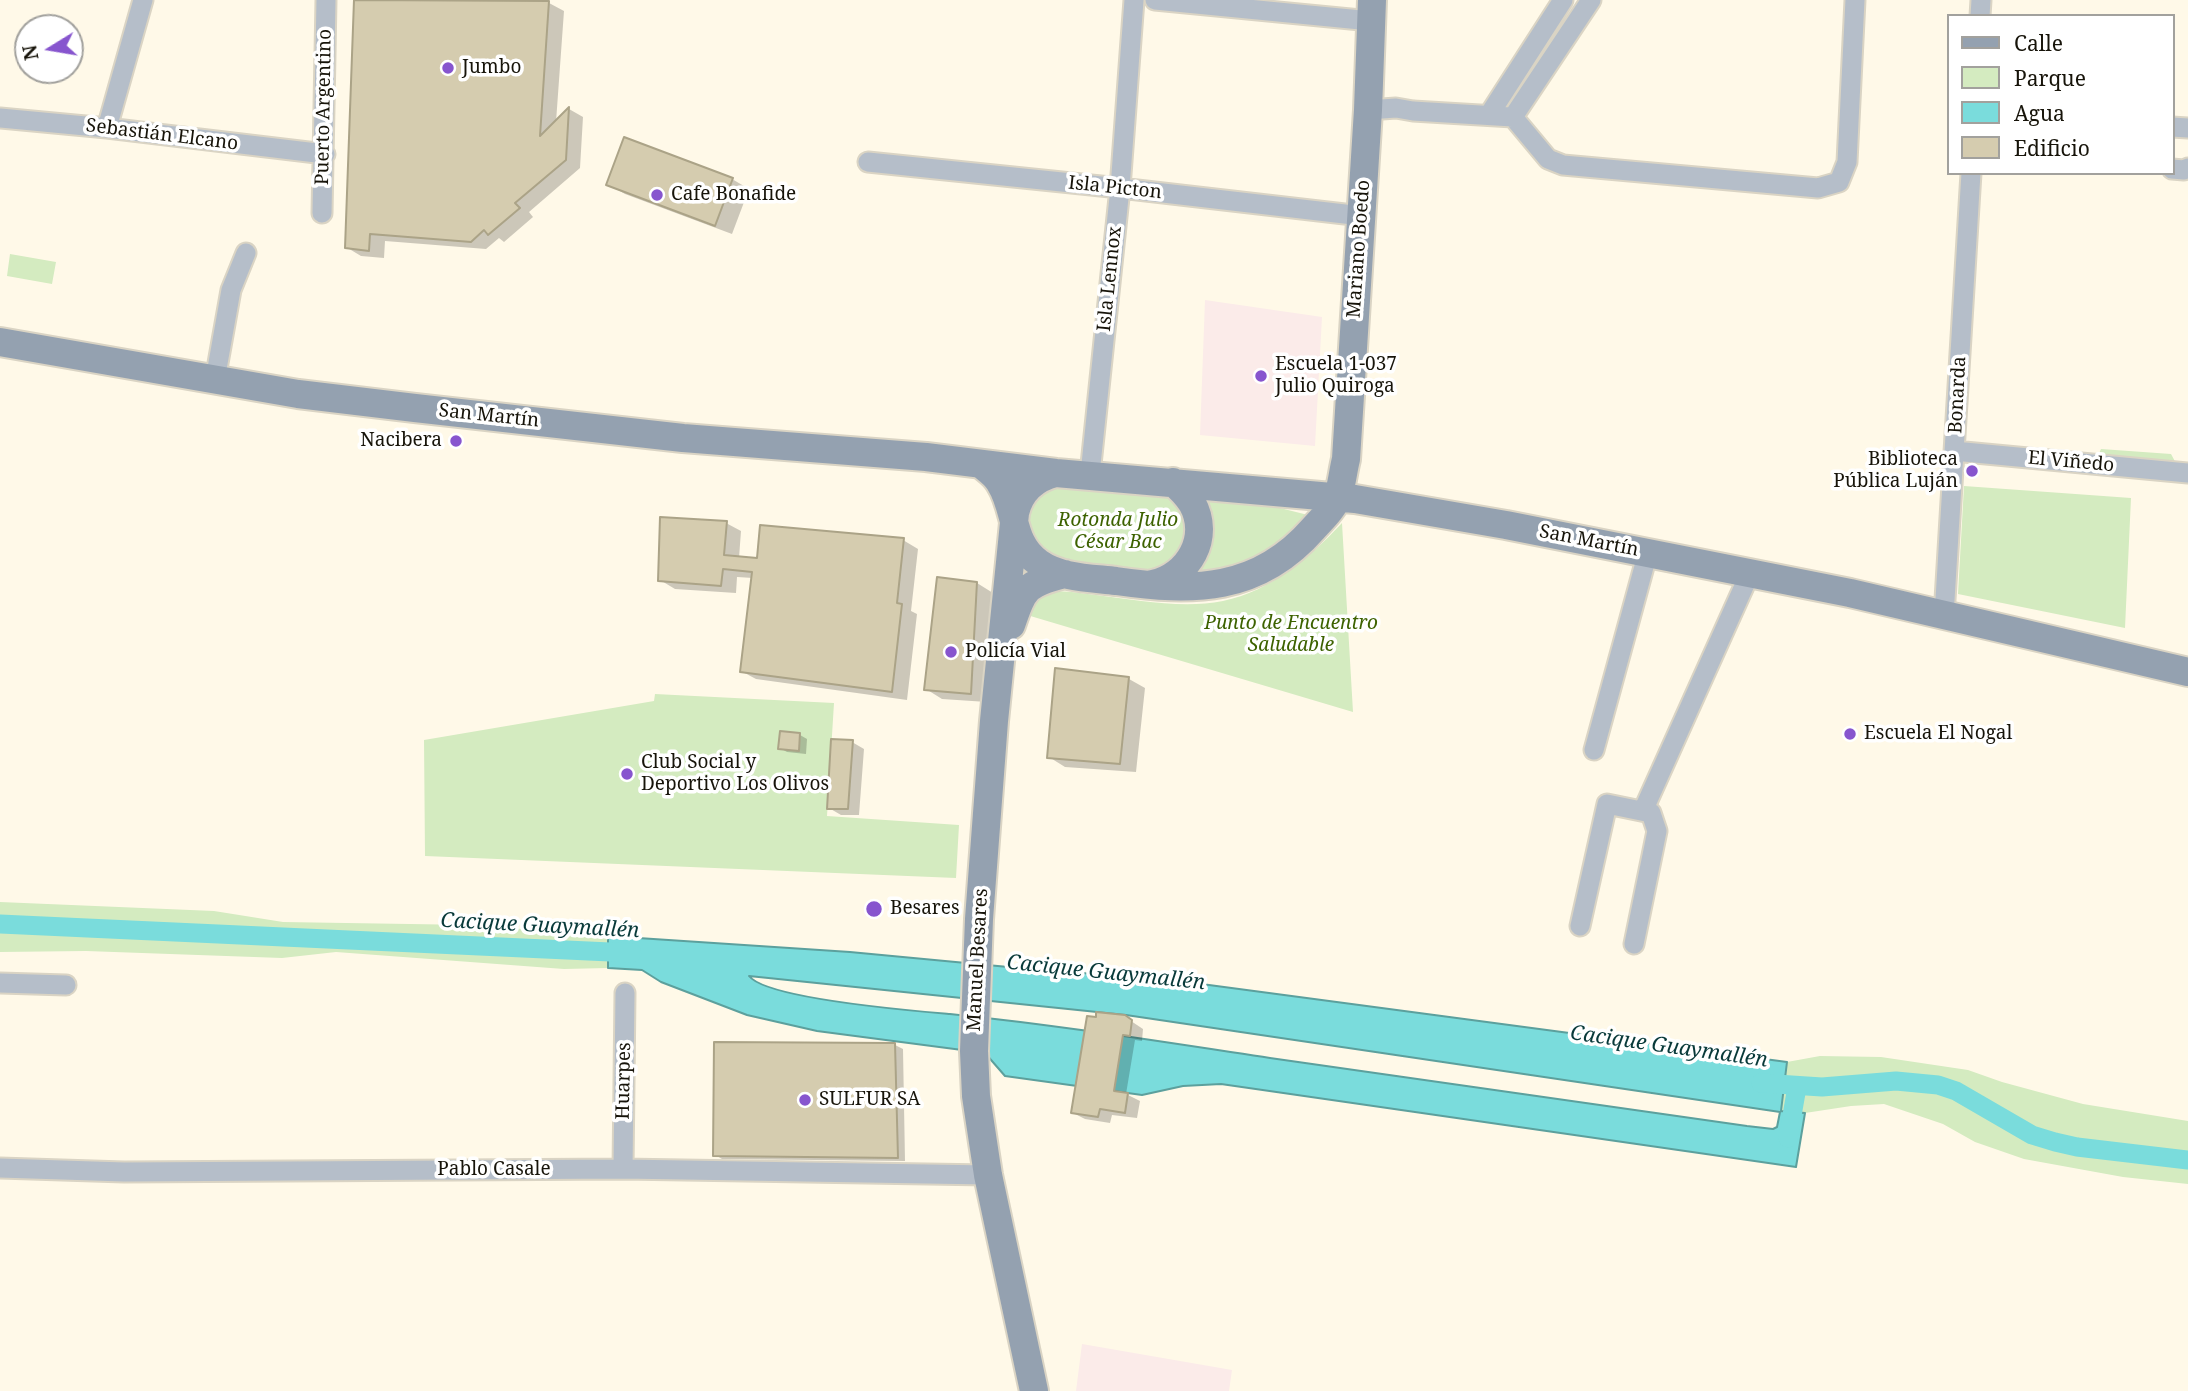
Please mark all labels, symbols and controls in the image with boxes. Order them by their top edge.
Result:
north arrow [14,14,84,84]
legend [1946,14,2174,175]
street label: Puerto Argentino [311,29,337,185]
text: Calle [2014,29,2063,57]
text: N [16,43,45,62]
place label: Jumbo [462,57,521,79]
marker: Jumbo [440,60,456,76]
text: Parque [2014,64,2086,92]
text: Agua [2014,99,2065,127]
street label: Sebastián Elcano [85,114,239,156]
text: Edificio [2014,134,2090,162]
street label: Isla Picton [1067,172,1163,204]
street label: Mariano Boedo [1343,179,1375,319]
place label: Cafe Bonafide [671,184,796,206]
marker: Cafe Bonafide [649,187,665,203]
street label: Isla Lennox [1093,225,1127,333]
place label: Escuela 1-037 Julio Quiroga [1275,354,1397,398]
street label: Bonarda [1945,356,1971,434]
marker: Escuela 1-037 Julio Quiroga [1253,368,1269,384]
street label: San Martín [438,399,540,433]
place label: Nacibera [360,430,442,452]
marker: Nacibera [448,433,464,449]
street label: El Viñedo [2027,447,2115,477]
place label: Biblioteca Pública Luján [1833,449,1958,493]
marker: Biblioteca Pública Luján [1964,463,1980,479]
park label: Rotonda Julio César Bac [1058,510,1178,554]
street label: San Martín [1537,520,1641,562]
park label: Punto de Encuentro Saludable [1204,613,1378,657]
place label: Policía Vial [965,641,1066,663]
marker: Policía Vial [943,644,959,660]
place label: Escuela El Nogal [1864,723,2012,745]
marker: Escuela El Nogal [1842,726,1858,742]
place label: Club Social y Deportivo Los Olivos [641,752,829,796]
marker: Club Social y Deportivo Los Olivos [619,766,635,782]
street label: Manuel Besares [963,888,993,1032]
place label: Besares [890,898,960,920]
marker: Besares [864,899,884,919]
water label: Cacique Guaymallén [440,908,640,944]
water label: Cacique Guaymallén [1006,950,1206,996]
water label: Cacique Guaymallén [1569,1021,1769,1073]
street label: Huarpes [612,1042,636,1120]
place label: SULFUR SA [819,1089,920,1111]
marker: SULFUR SA [797,1092,813,1108]
street label: Pablo Casale [437,1159,551,1181]

